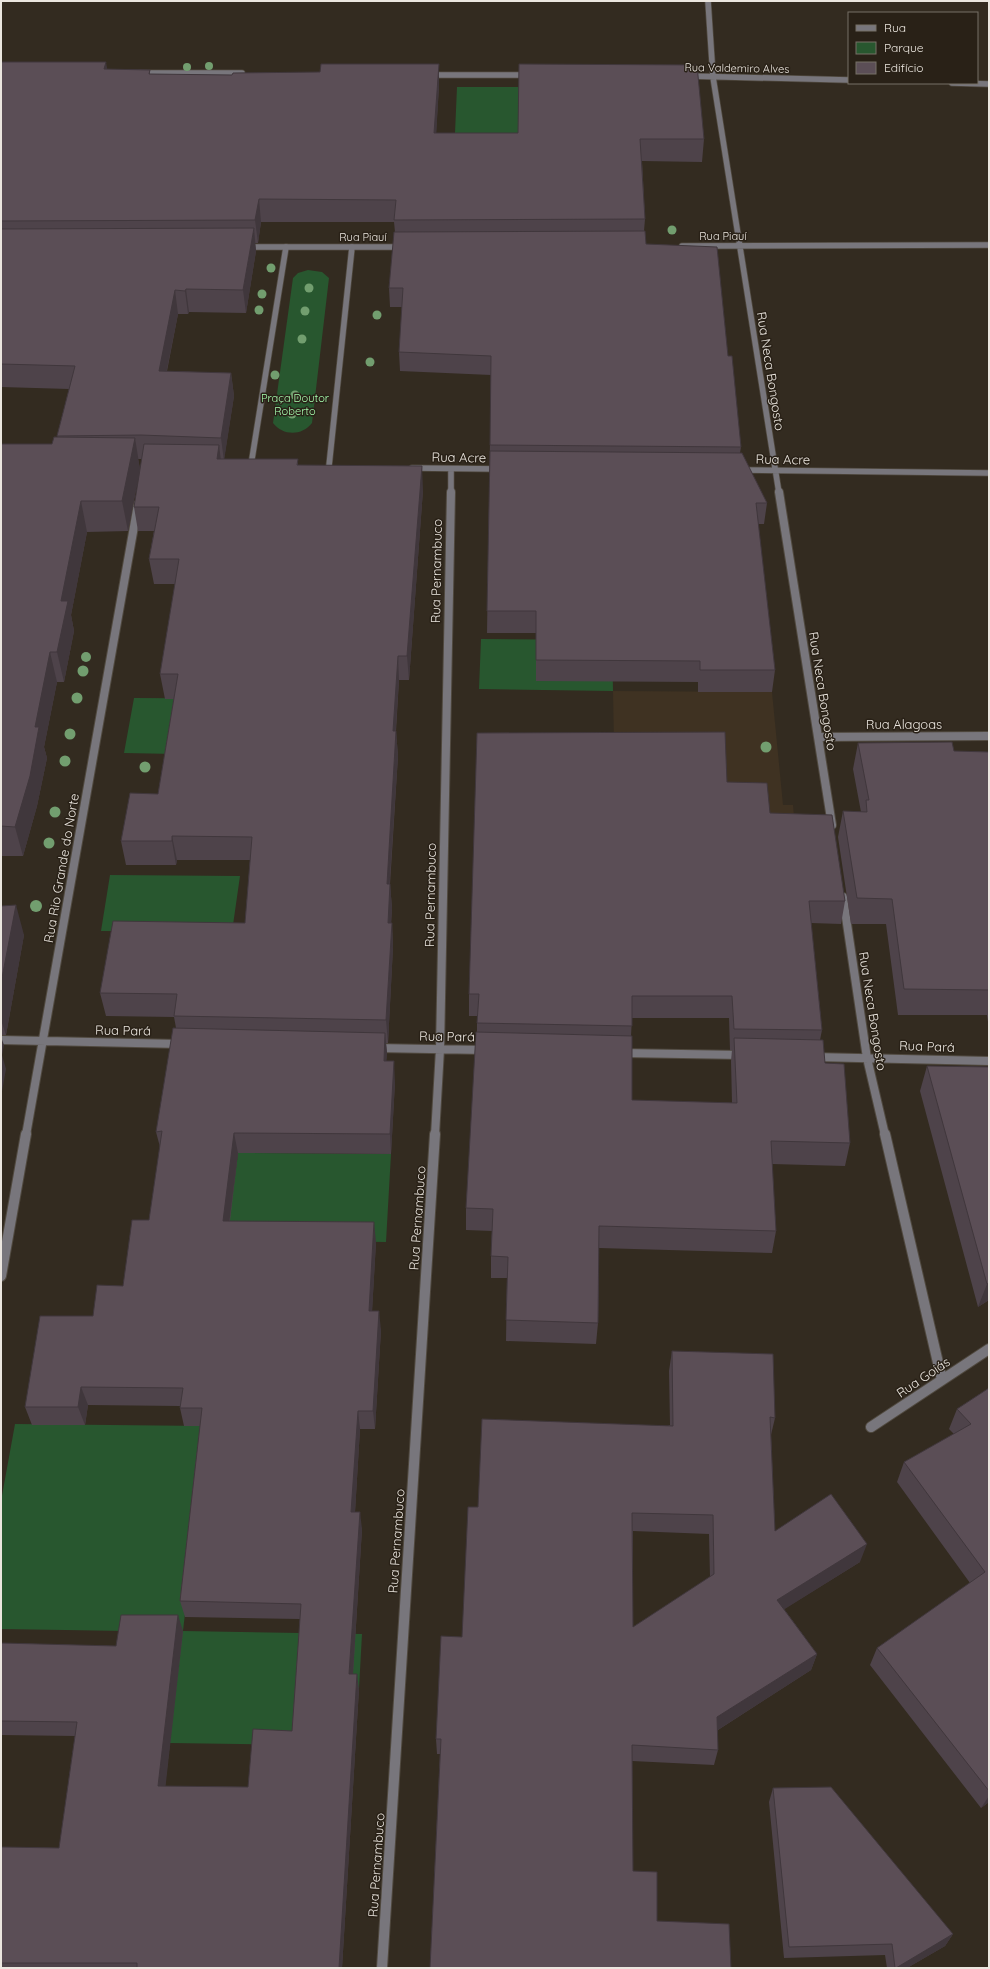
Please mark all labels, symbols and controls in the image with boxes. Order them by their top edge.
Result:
legend [848,12,978,84]
text: Rua [884,20,906,35]
text: Parque [884,40,924,55]
street label: Rua Valdemiro Alves [684,60,790,76]
text: Edifício [884,60,924,75]
street label: Rua Piauí [699,229,747,243]
street label: Rua Piauí [339,230,387,244]
street label: Rua Neca Bongosto [754,310,788,432]
park label: Praça Doutor Roberto [261,391,330,418]
street label: Rua Acre [432,449,486,465]
street label: Rua Acre [756,451,810,467]
street label: Rua Pernambuco [427,518,445,623]
street label: Rua Neca Bongosto [806,630,840,752]
street label: Rua Alagoas [866,716,942,732]
street label: Rua Rio Grande do Norte [40,792,82,944]
street label: Rua Pernambuco [421,842,439,947]
street label: Rua Neca Bongosto [856,950,890,1072]
street label: Rua Pará [95,1022,151,1038]
street label: Rua Pará [419,1028,475,1044]
street label: Rua Pará [899,1037,955,1055]
street label: Rua Pernambuco [405,1165,429,1271]
street label: Rua Goiás [893,1353,953,1401]
street label: Rua Pernambuco [384,1488,408,1594]
street label: Rua Pernambuco [364,1812,388,1918]

